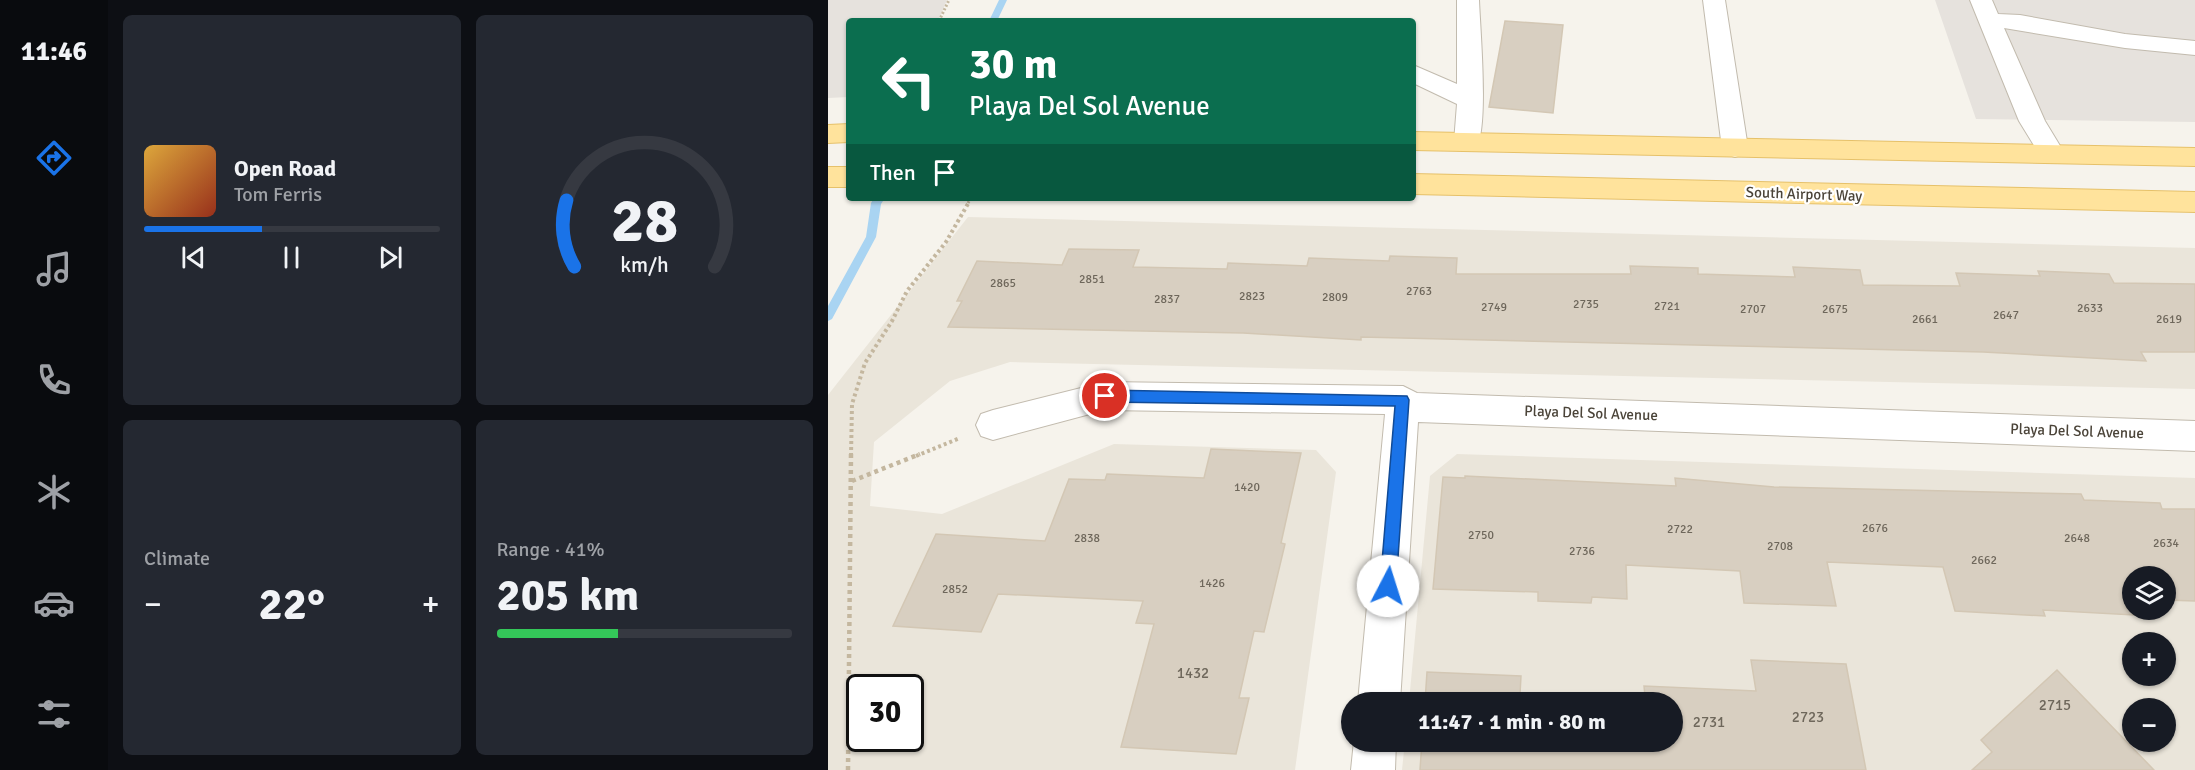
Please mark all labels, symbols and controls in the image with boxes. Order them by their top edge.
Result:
text: 11:46 [21,35,87,68]
text: 30 m [969,39,1058,90]
icon: left [870,42,948,120]
text: Playa Del Sol Avenue [969,90,1210,123]
icon: directions [33,137,75,179]
text: Open Road [234,155,336,182]
icon: arrive [928,156,961,189]
text: Then [870,159,916,186]
text: Tom Ferris [234,182,322,207]
text: 28 [611,182,678,259]
street label: South Airport Way [1745,183,1863,205]
icon: previous [177,241,210,274]
icon: pause [275,241,308,274]
icon: next [374,241,407,274]
icon: music [33,248,75,290]
text: km/h [620,252,669,278]
house number: 2851 [1079,272,1105,287]
house number: 2865 [990,276,1016,291]
house number: 2763 [1406,284,1432,299]
house number: 2823 [1239,289,1265,304]
house number: 2809 [1322,290,1348,305]
house number: 2837 [1154,292,1180,307]
house number: 2735 [1573,297,1599,312]
house number: 2721 [1654,299,1680,314]
house number: 2749 [1481,300,1507,315]
house number: 2633 [2077,301,2103,316]
house number: 2707 [1740,302,1766,317]
house number: 2675 [1822,302,1848,317]
house number: 2647 [1993,308,2019,323]
house number: 2661 [1912,312,1938,327]
house number: 2619 [2156,312,2182,327]
icon: phone [33,359,75,401]
pin [1079,370,1130,421]
icon: arrive [1088,379,1121,412]
street label: Playa Del Sol Avenue [1524,402,1658,424]
street label: Playa Del Sol Avenue [2010,420,2144,442]
icon: climate [33,471,75,513]
house number: 1420 [1234,480,1260,495]
house number: 2676 [1862,521,1888,536]
house number: 2722 [1667,522,1693,537]
house number: 2750 [1468,528,1494,543]
house number: 2838 [1074,531,1100,546]
house number: 2648 [2064,531,2090,546]
house number: 2634 [2153,536,2179,551]
text: Range · 41% [497,537,605,562]
house number: 2708 [1767,539,1793,554]
house number: 2736 [1569,544,1595,559]
text: Climate [144,546,210,571]
house number: 2662 [1971,553,1997,568]
position arrow [1356,554,1420,618]
map controls [2122,566,2176,752]
button: layers [2122,566,2176,620]
text: 205 km [497,568,639,623]
house number: 1426 [1199,576,1225,591]
text: 22° [258,577,325,632]
icon: car [33,582,75,624]
house number: 2852 [942,582,968,597]
text: − [144,584,162,625]
text: + [422,584,439,625]
button: + [2122,632,2176,686]
house number: 1432 [1177,664,1209,682]
speed limit sign: 30 [846,674,924,752]
icon: filters [33,693,75,735]
house number: 2715 [2039,696,2071,714]
button: − [2122,698,2176,752]
text: 11:47 · 1 min · 80 m [1418,708,1606,735]
house number: 2723 [1792,708,1824,726]
house number: 2731 [1693,713,1725,731]

